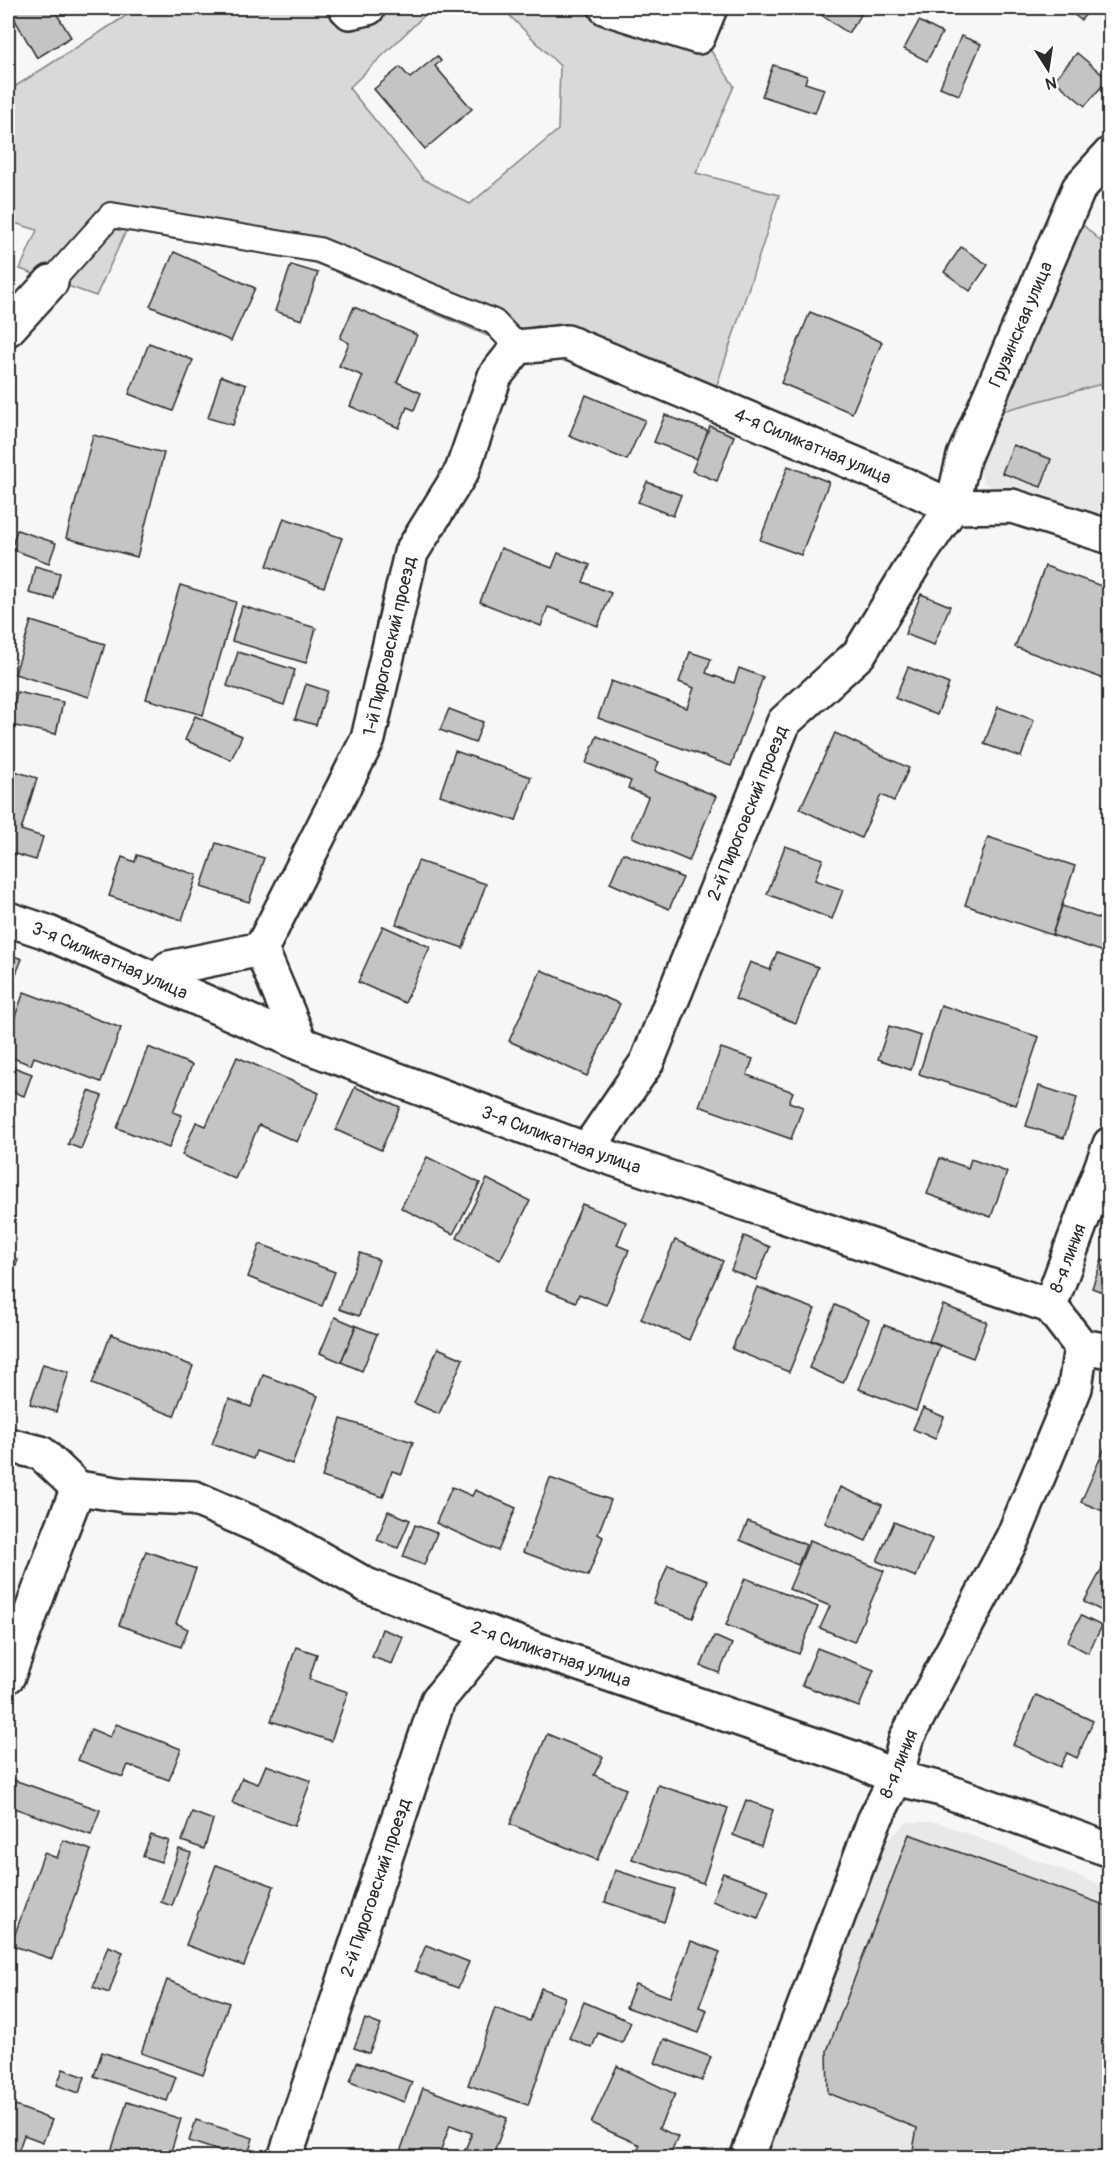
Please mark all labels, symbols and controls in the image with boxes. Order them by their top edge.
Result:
north arrow [1018,39,1078,99]
text: N [1043,72,1058,94]
street label: Грузинская улица [983,258,1058,391]
street label: 4-я Силикатная улица [731,403,895,489]
street label: 1-й Пироговский проезд [358,554,421,738]
street label: 2-й Пироговский проезд [702,722,793,904]
street label: 3-я Силикатная улица [29,916,191,1004]
street label: 3-я Силикатная улица [478,1100,644,1179]
street label: 8-я линия [1044,1220,1091,1296]
street label: 2-я Силикатная улица [468,1615,634,1692]
street label: 8-я линия [875,1726,923,1802]
street label: 2-й Пироговский проезд [335,1795,416,1980]

